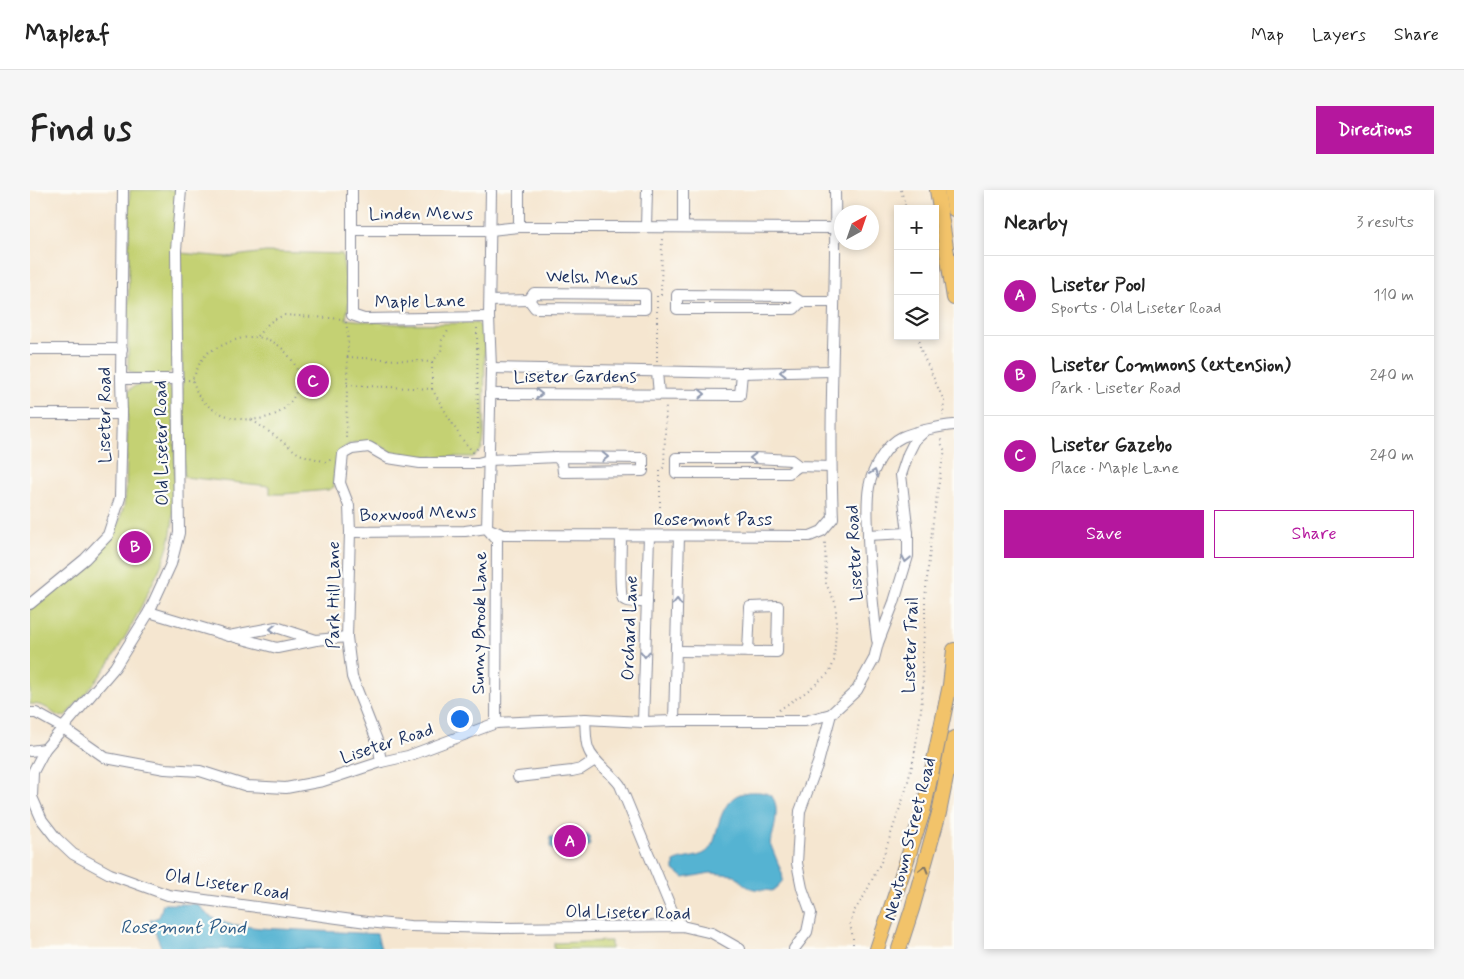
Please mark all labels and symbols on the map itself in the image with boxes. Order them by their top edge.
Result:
street label: Linden Mews [369,202,473,226]
north arrow [834,205,879,250]
street label: Welsh Mews [545,264,639,292]
street label: Maple Lane [375,289,466,315]
pin: C [297,362,329,400]
street label: Liseter Gardens [513,365,637,389]
street label: Liseter Road [93,367,117,463]
one-way arrow [779,367,786,377]
street label: Old Liseter Road [149,380,175,506]
one-way arrow [536,389,543,399]
one-way arrow [698,389,706,399]
one-way arrow [602,452,610,462]
one-way arrow [749,453,756,463]
one-way arrow [868,469,878,478]
street label: Boxwood Mews [359,500,477,528]
street label: Liseter Road [840,504,870,602]
street label: Rosemont Pass [654,508,772,532]
pin: B [119,528,151,566]
street label: Park Hill Lane [322,541,346,649]
street label: Sunny Brook Lane [467,551,493,695]
one-way arrow [901,554,912,563]
street label: Orchard Lane [616,575,644,681]
street label: Liseter Trail [897,596,925,694]
one-way arrow [672,598,682,606]
one-way arrow [269,624,277,634]
one-way arrow [640,650,650,658]
your location [447,706,473,732]
street label: Liseter Road [337,718,437,770]
street label: Newtown Street Road [878,755,942,923]
pin: A [554,822,586,860]
street label: Old Liseter Road [163,863,291,907]
one-way arrow [918,865,928,873]
street label: Old Liseter Road [565,900,691,926]
water label: Rosemont Pond [120,915,247,940]

